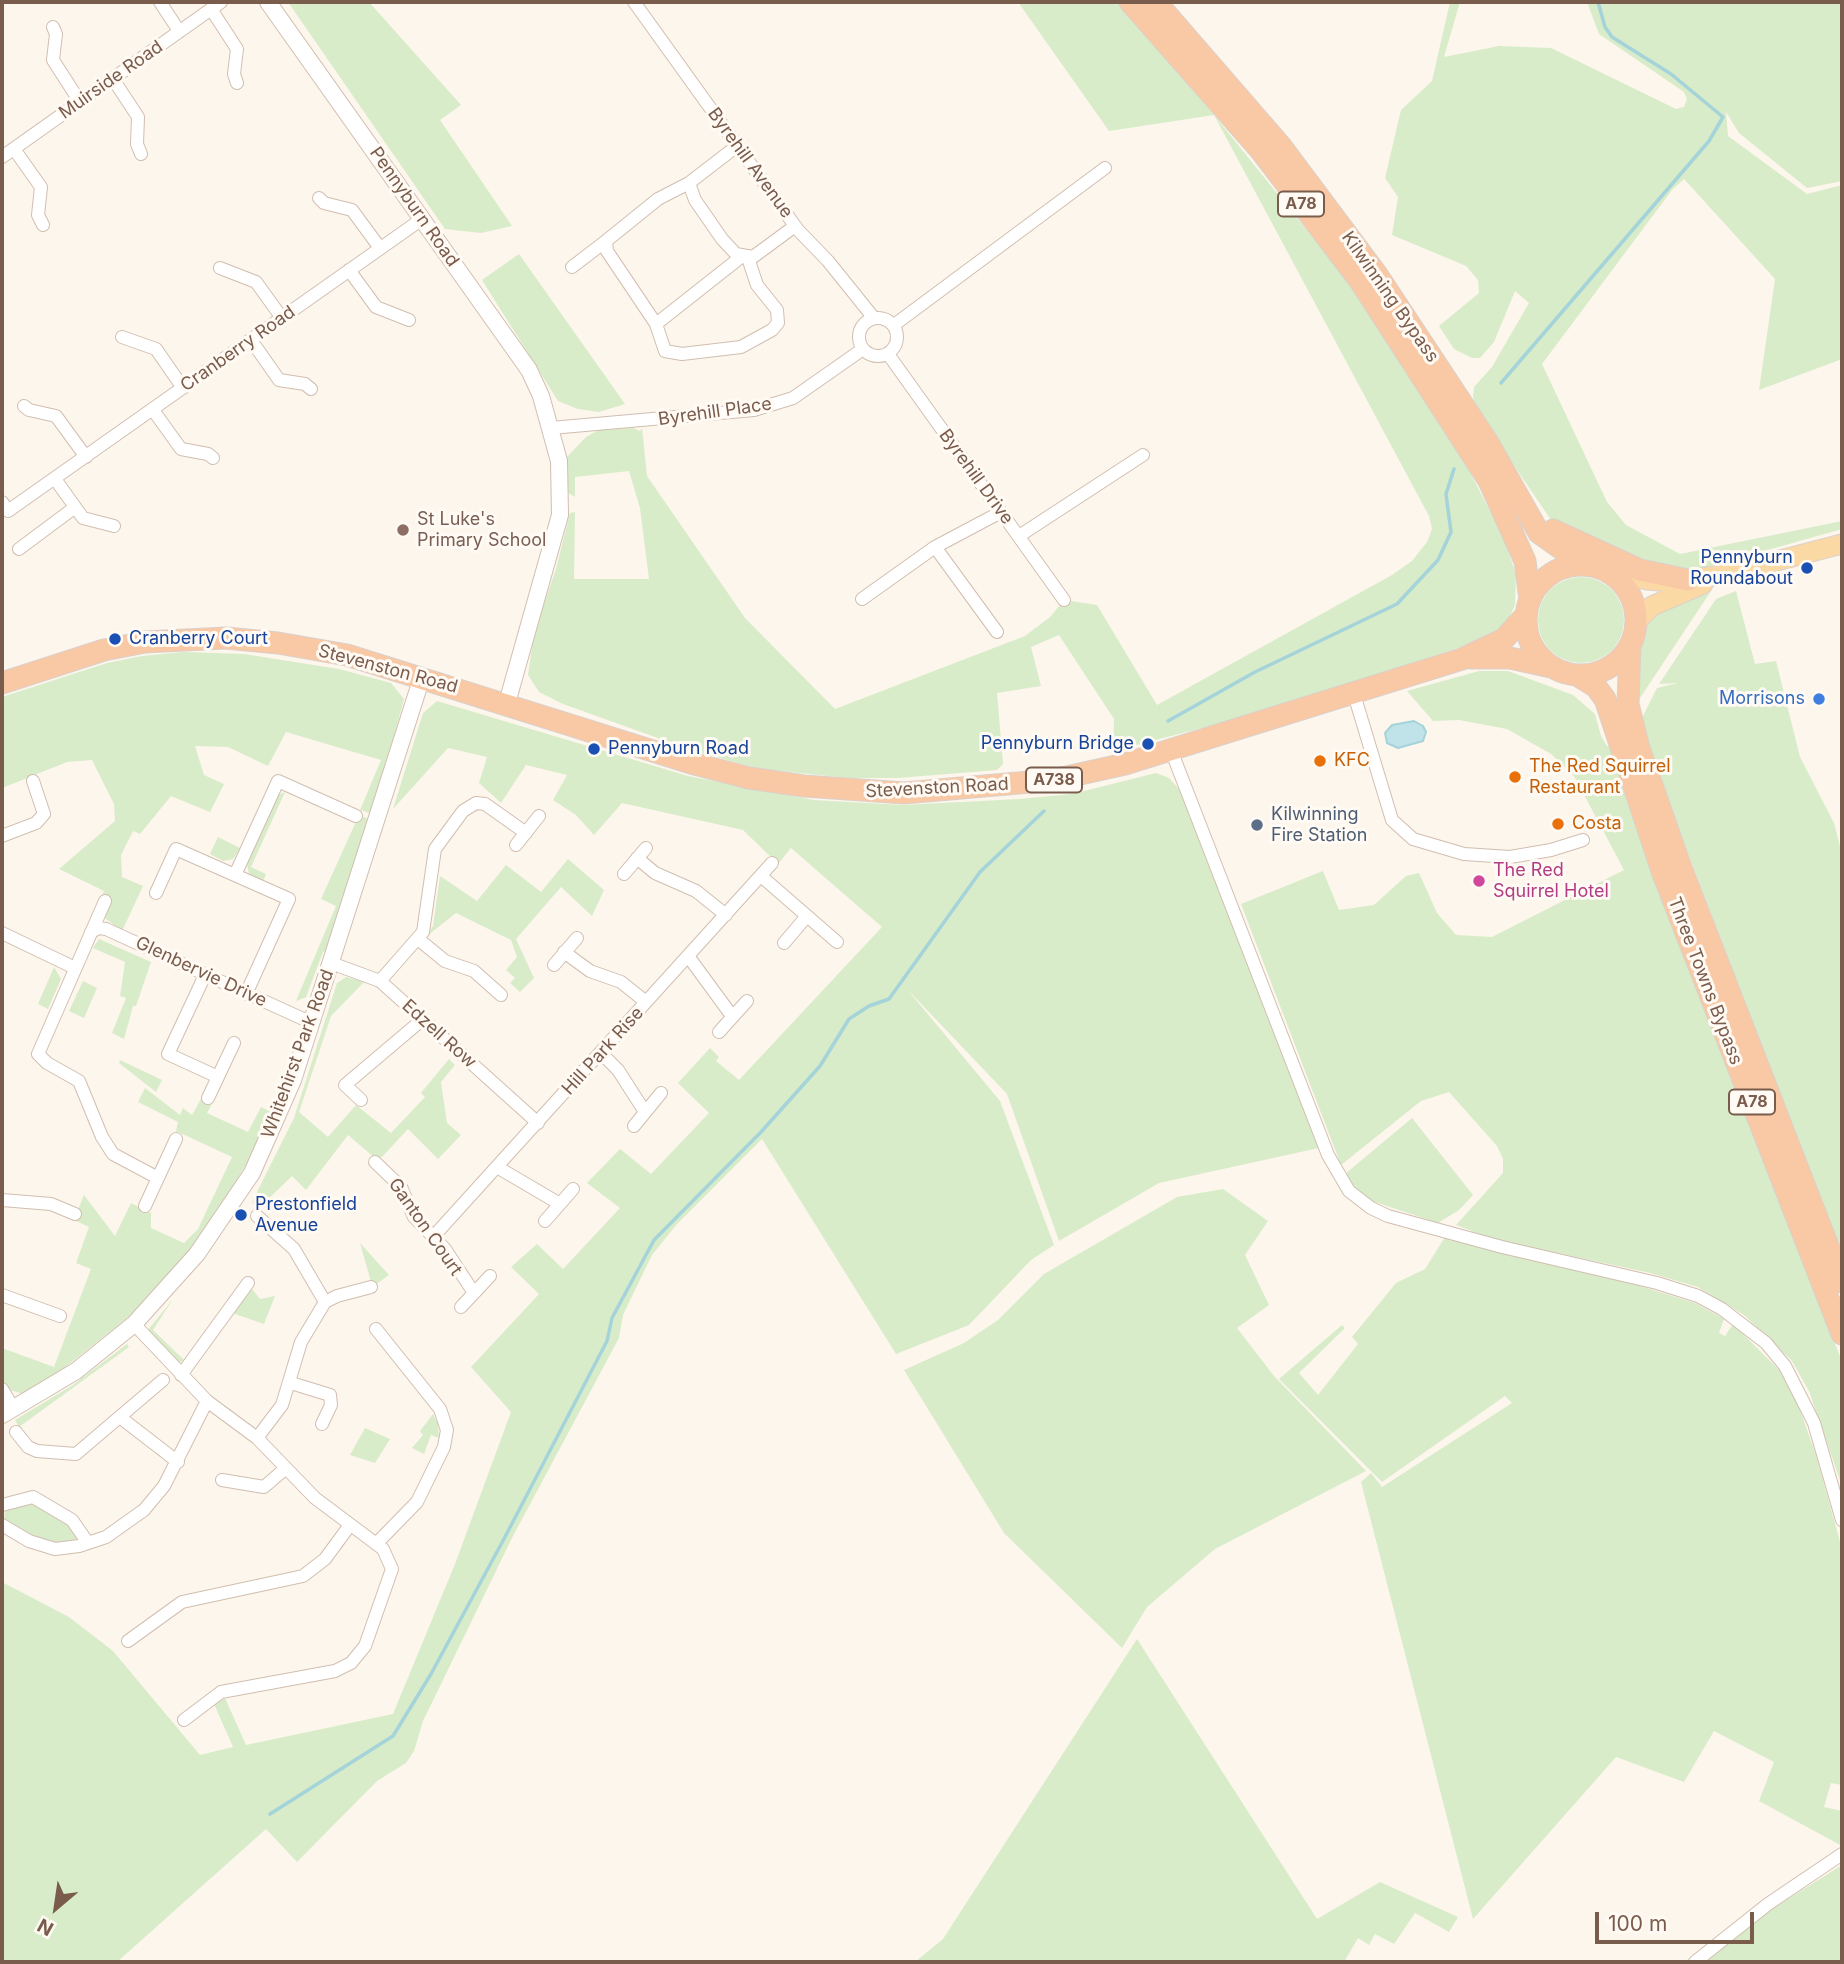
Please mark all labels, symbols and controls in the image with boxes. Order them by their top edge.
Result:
street label: Muirside Road [55,36,167,124]
street label: Byrehill Avenue [703,104,797,222]
street label: Pennyburn Road [365,143,463,271]
road number: A78 [1278,192,1324,216]
street label: Kilwinning Bypass [1337,227,1443,367]
street label: Cranberry Road [177,301,299,397]
street label: Byrehill Place [657,393,773,431]
street label: Byrehill Drive [934,425,1018,529]
place label: St Luke's Primary School [417,509,546,552]
marker: St Luke's Primary School [395,522,411,538]
place label: Pennyburn Roundabout [1690,547,1793,590]
marker: Pennyburn Roundabout [1799,560,1815,576]
place label: Cranberry Court [129,628,268,650]
marker: Cranberry Court [107,631,123,647]
street label: Stevenston Road [316,640,460,698]
place label: Morrisons [1719,688,1805,710]
marker: Morrisons [1811,691,1827,707]
place label: Pennyburn Bridge [981,733,1134,755]
marker: Pennyburn Bridge [1140,736,1156,752]
place label: Pennyburn Road [608,738,749,760]
marker: Pennyburn Road [586,741,602,757]
place label: KFC [1334,750,1370,772]
marker: KFC [1312,753,1328,769]
place label: The Red Squirrel Restaurant [1529,756,1671,798]
road number: A738 [1026,768,1082,792]
marker: The Red Squirrel Restaurant [1507,769,1523,785]
street label: Stevenston Road [865,773,1009,803]
place label: Kilwinning Fire Station [1271,804,1367,846]
place label: Costa [1572,813,1622,835]
marker: Costa [1550,816,1566,832]
marker: Kilwinning Fire Station [1249,817,1265,833]
place label: The Red Squirrel Hotel [1493,860,1609,903]
marker: The Red Squirrel Hotel [1471,873,1487,889]
street label: Three Towns Bypass [1663,894,1747,1068]
street label: Glenbervie Drive [132,932,270,1012]
street label: Whitehirst Park Road [257,967,339,1141]
street label: Edzell Row [397,995,481,1073]
street label: Hill Park Rise [558,1003,648,1099]
road number: A78 [1729,1090,1775,1114]
street label: Ganton Court [383,1174,467,1280]
place label: Prestonfield Avenue [255,1194,357,1236]
marker: Prestonfield Avenue [233,1207,249,1223]
north arrow [21,1873,91,1943]
scale bar [1599,1898,1758,1942]
text: 100 m [1608,1911,1667,1936]
text: N [34,1913,57,1940]

